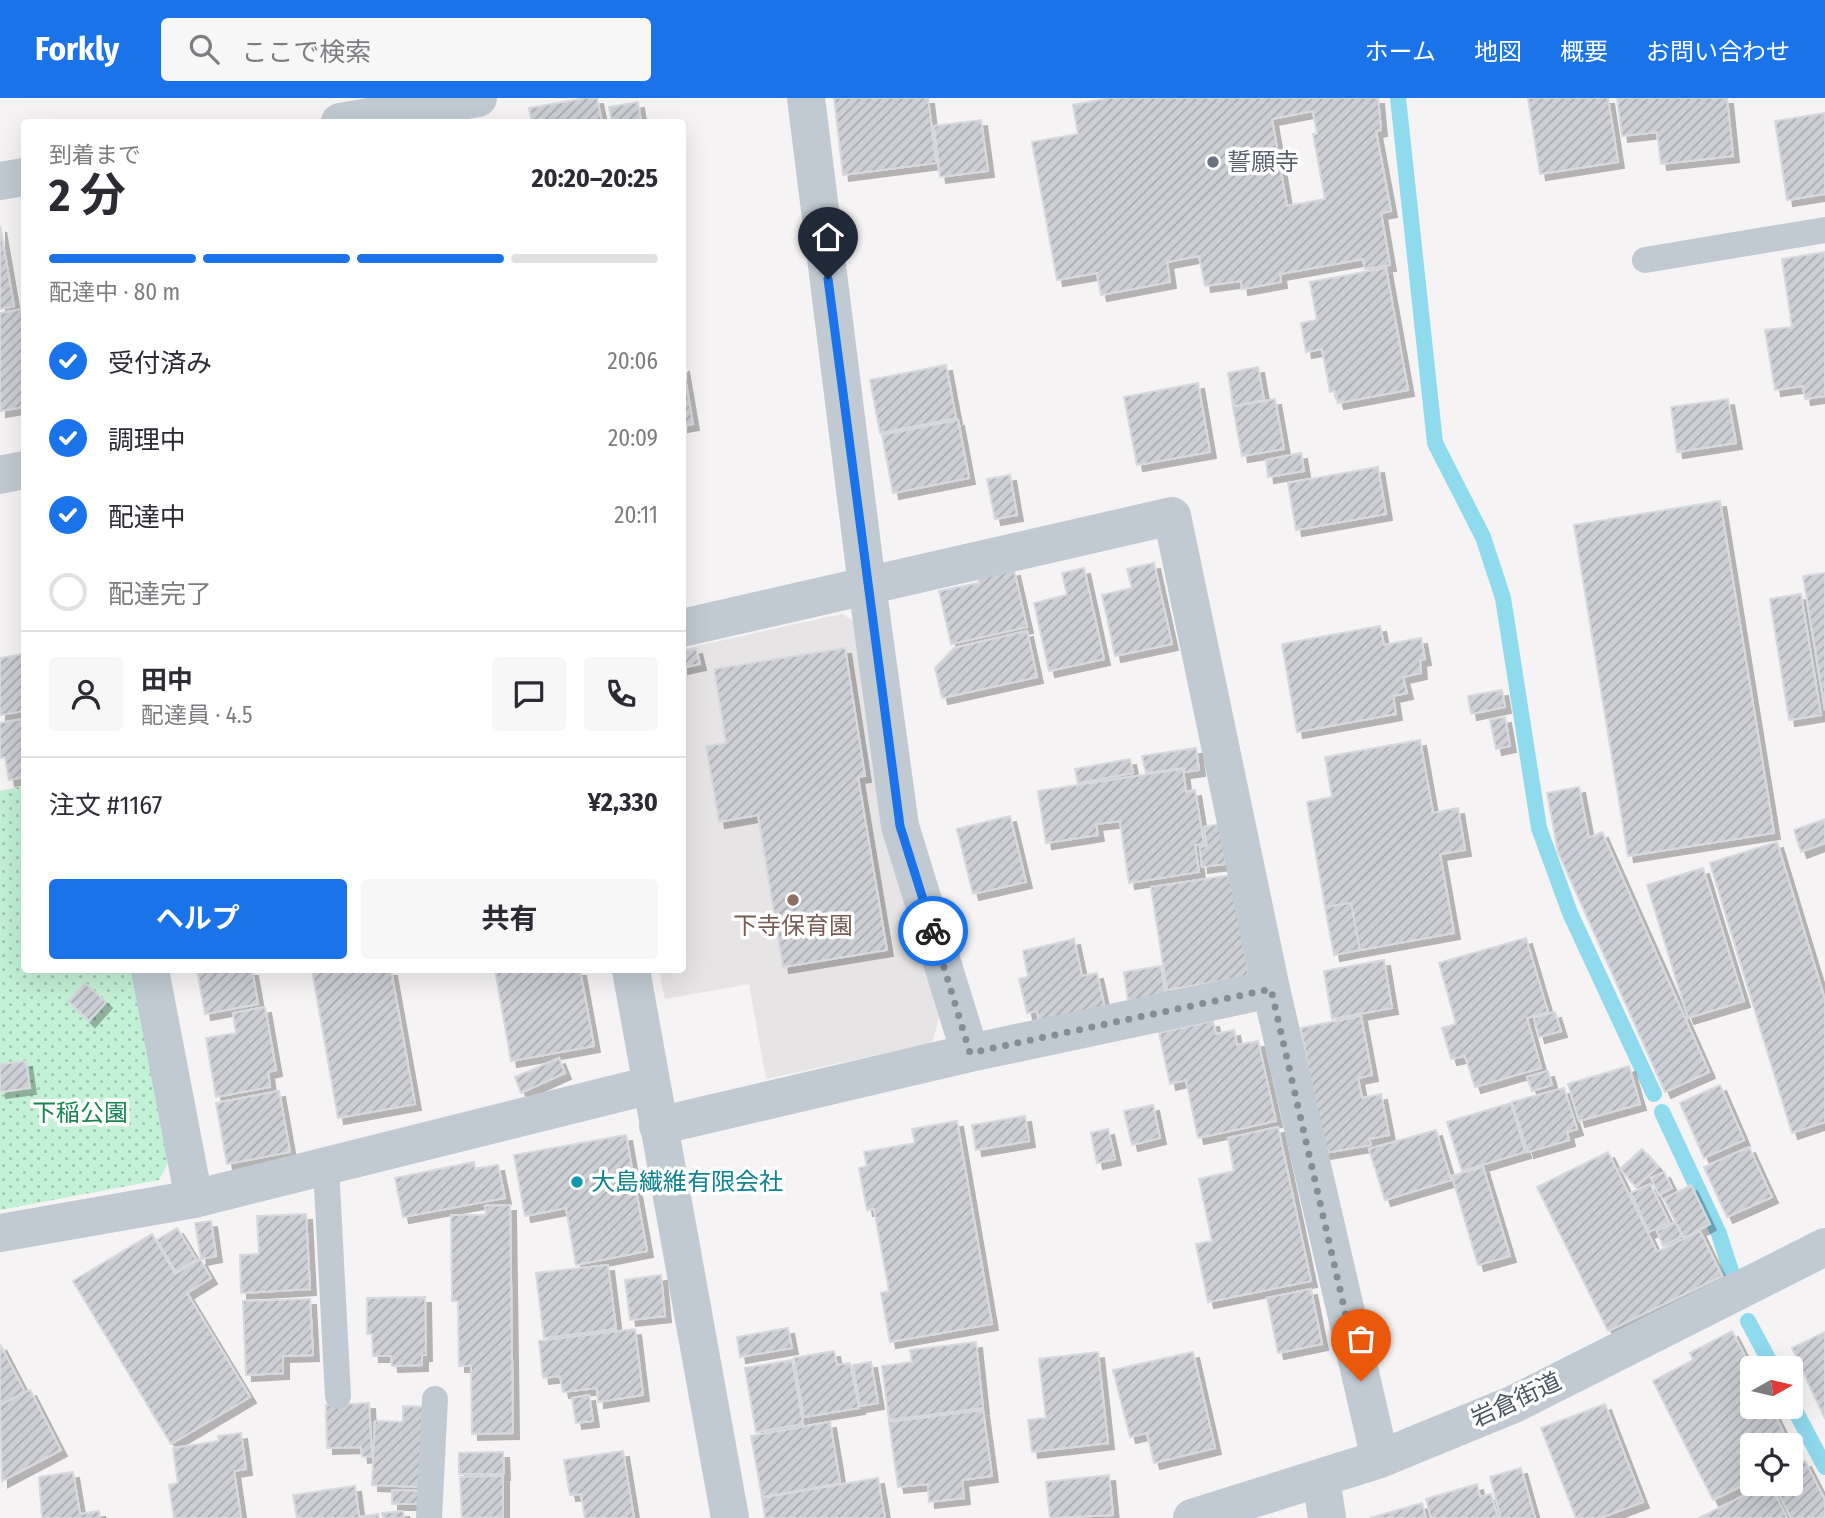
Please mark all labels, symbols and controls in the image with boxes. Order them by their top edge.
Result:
search box [161,18,651,81]
text: Forkly [35,29,119,69]
icon: search [185,30,223,68]
text: ここで検索 [241,37,371,68]
text: ホーム [1365,38,1436,66]
text: 地図 [1474,38,1522,66]
text: 概要 [1560,38,1608,66]
text: お問い合わせ [1646,38,1790,66]
text: 到着まで [49,141,141,169]
place label: 誓願寺 [1227,148,1299,176]
marker: 誓願寺 [1205,154,1221,170]
text: 20:20–20:25 [531,163,658,194]
text: 2 分 [49,168,126,223]
pin [798,207,858,279]
icon: home [809,218,847,256]
text: 配達中 · 80 m [49,278,180,306]
icon: check [49,342,87,380]
text: 20:06 [608,347,658,375]
text: 受付済み [108,348,212,379]
icon: check [49,419,87,457]
text: 20:09 [608,424,658,452]
text: 調理中 [108,425,186,456]
icon: check [49,496,87,534]
text: 20:11 [614,501,658,529]
text: 配達中 [108,502,186,533]
text: 配達完了 [108,579,212,610]
button: person [49,657,123,731]
button: chat [492,657,566,731]
button: phone [584,657,658,731]
text: 田中 [141,665,193,696]
text: 配達員 · 4.5 [141,701,252,729]
text: ¥2,330 [588,787,658,818]
text: 注文 #1167 [49,790,162,821]
button: ヘルプ [49,879,347,959]
button: 共有 [361,879,658,959]
marker: 下寺保育園 [785,892,801,908]
courier [898,896,968,966]
place label: 下寺保育園 [733,912,853,940]
icon: bike [914,912,952,950]
park label: 下稲公園 [32,1099,128,1127]
place label: 大島繊維有限会社 [591,1168,783,1196]
marker: 大島繊維有限会社 [569,1174,585,1190]
pin [1331,1309,1391,1381]
icon: bag [1342,1320,1380,1358]
north arrow [1740,1356,1802,1419]
map controls [1740,1356,1803,1496]
street label: 岩倉街道 [1467,1367,1565,1433]
button: locate [1740,1433,1803,1496]

